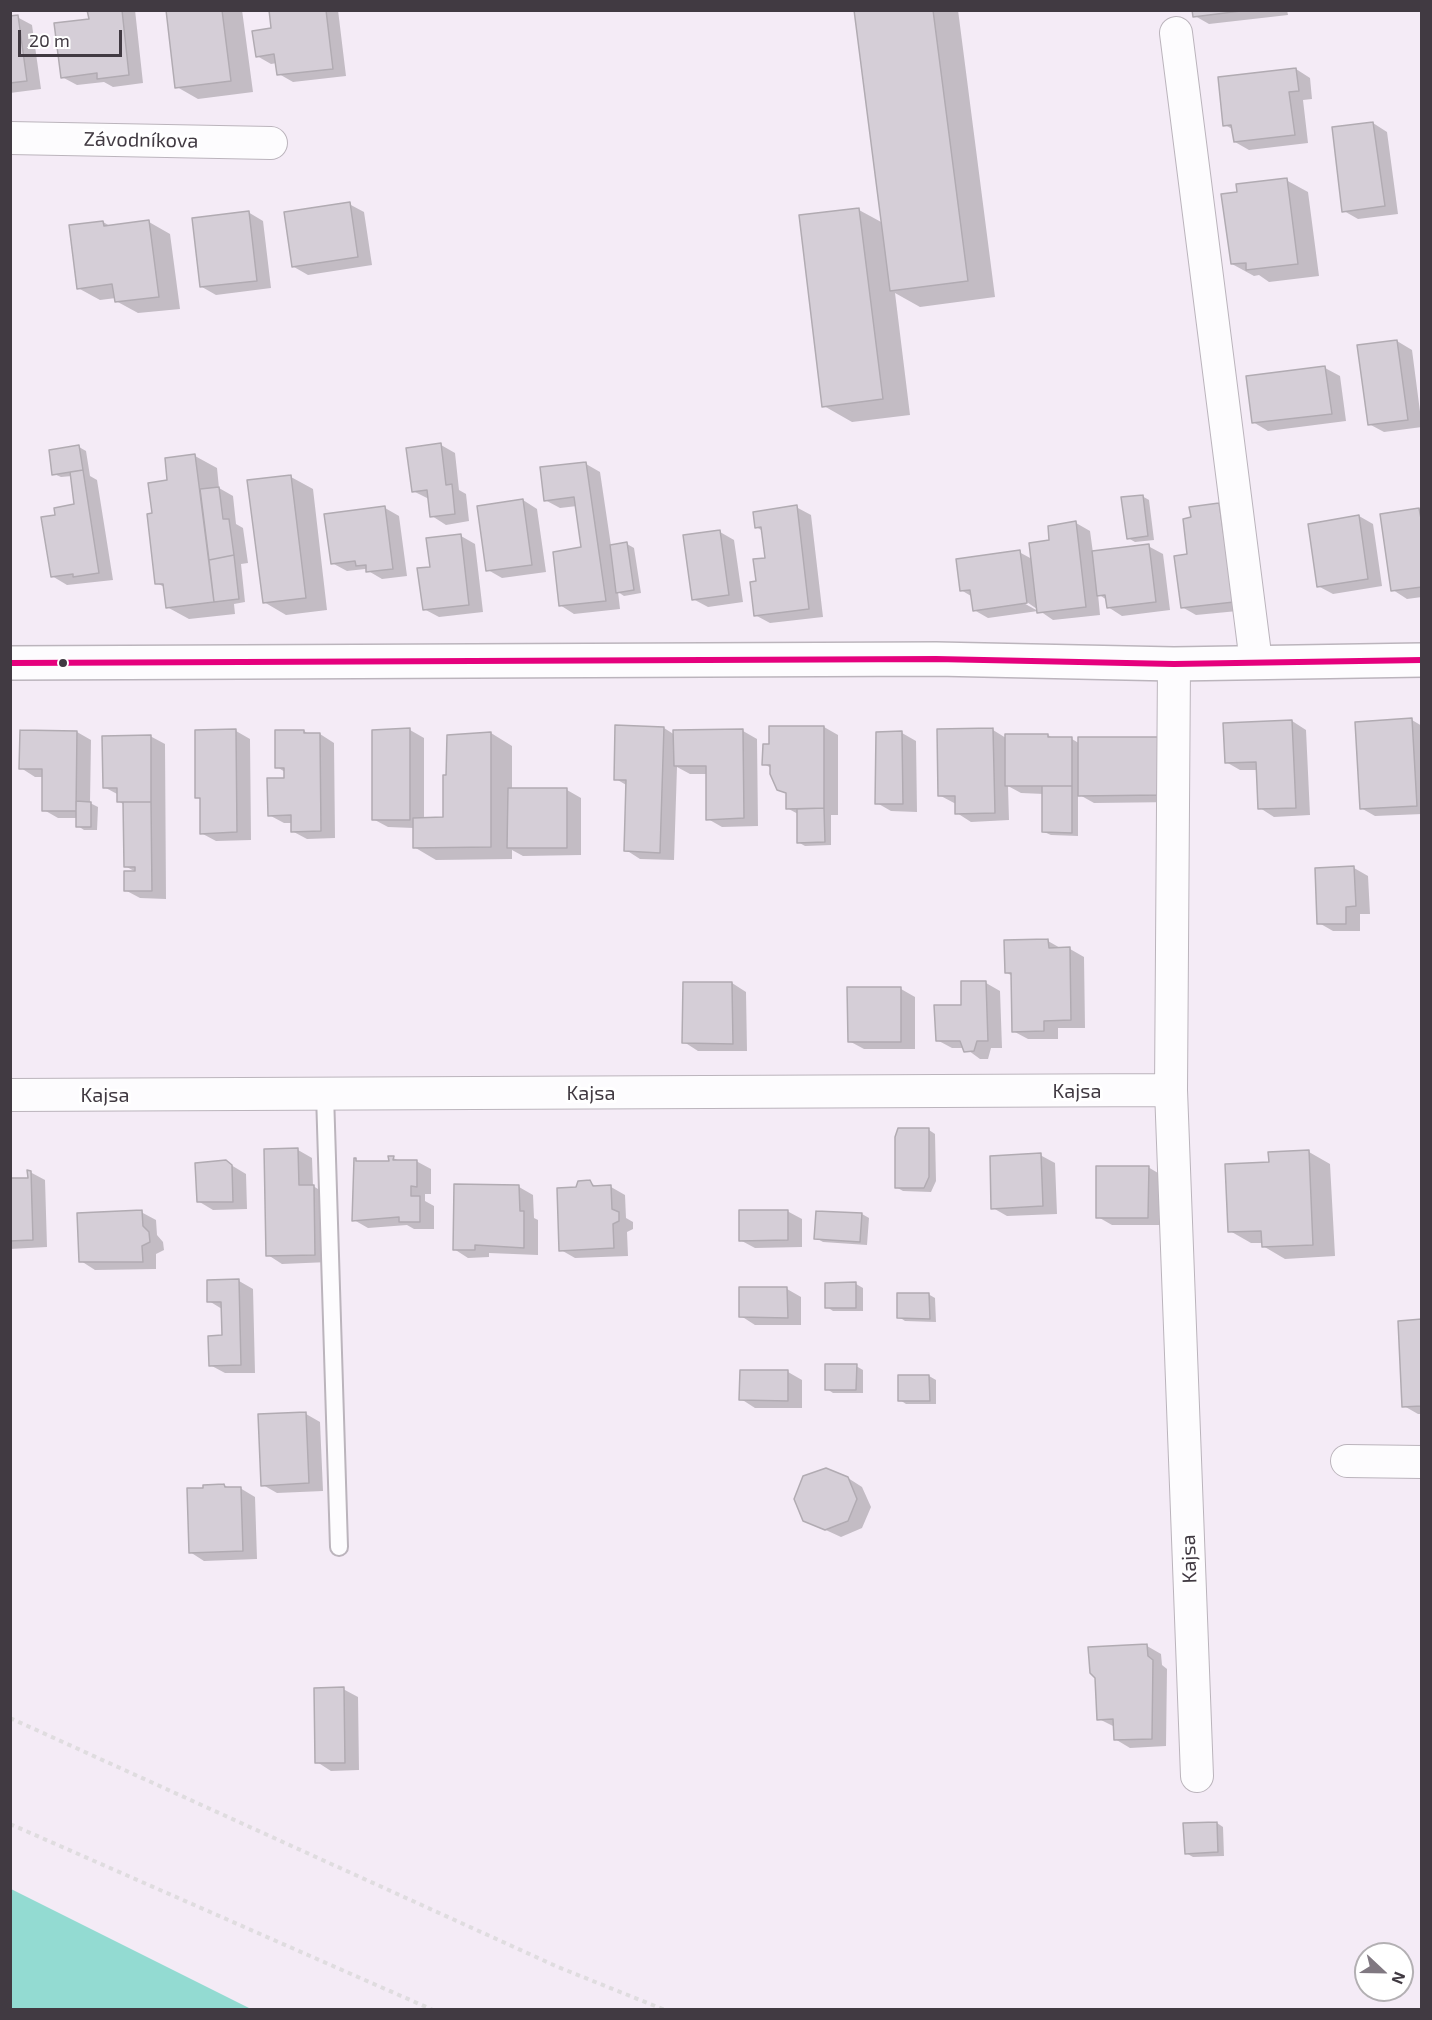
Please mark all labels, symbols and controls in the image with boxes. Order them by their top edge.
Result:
scale bar [21,18,124,56]
text: 20 m [29,29,70,51]
street label: Závodníkova [83,127,199,153]
unlabelled marker [57,657,69,669]
street label: Kajsa [1053,1079,1101,1103]
street label: Kajsa [567,1081,615,1105]
street label: Kajsa [81,1083,129,1107]
street label: Kajsa [1176,1534,1202,1584]
north arrow [1354,1942,1414,2002]
text: N [1388,1969,1410,1987]

